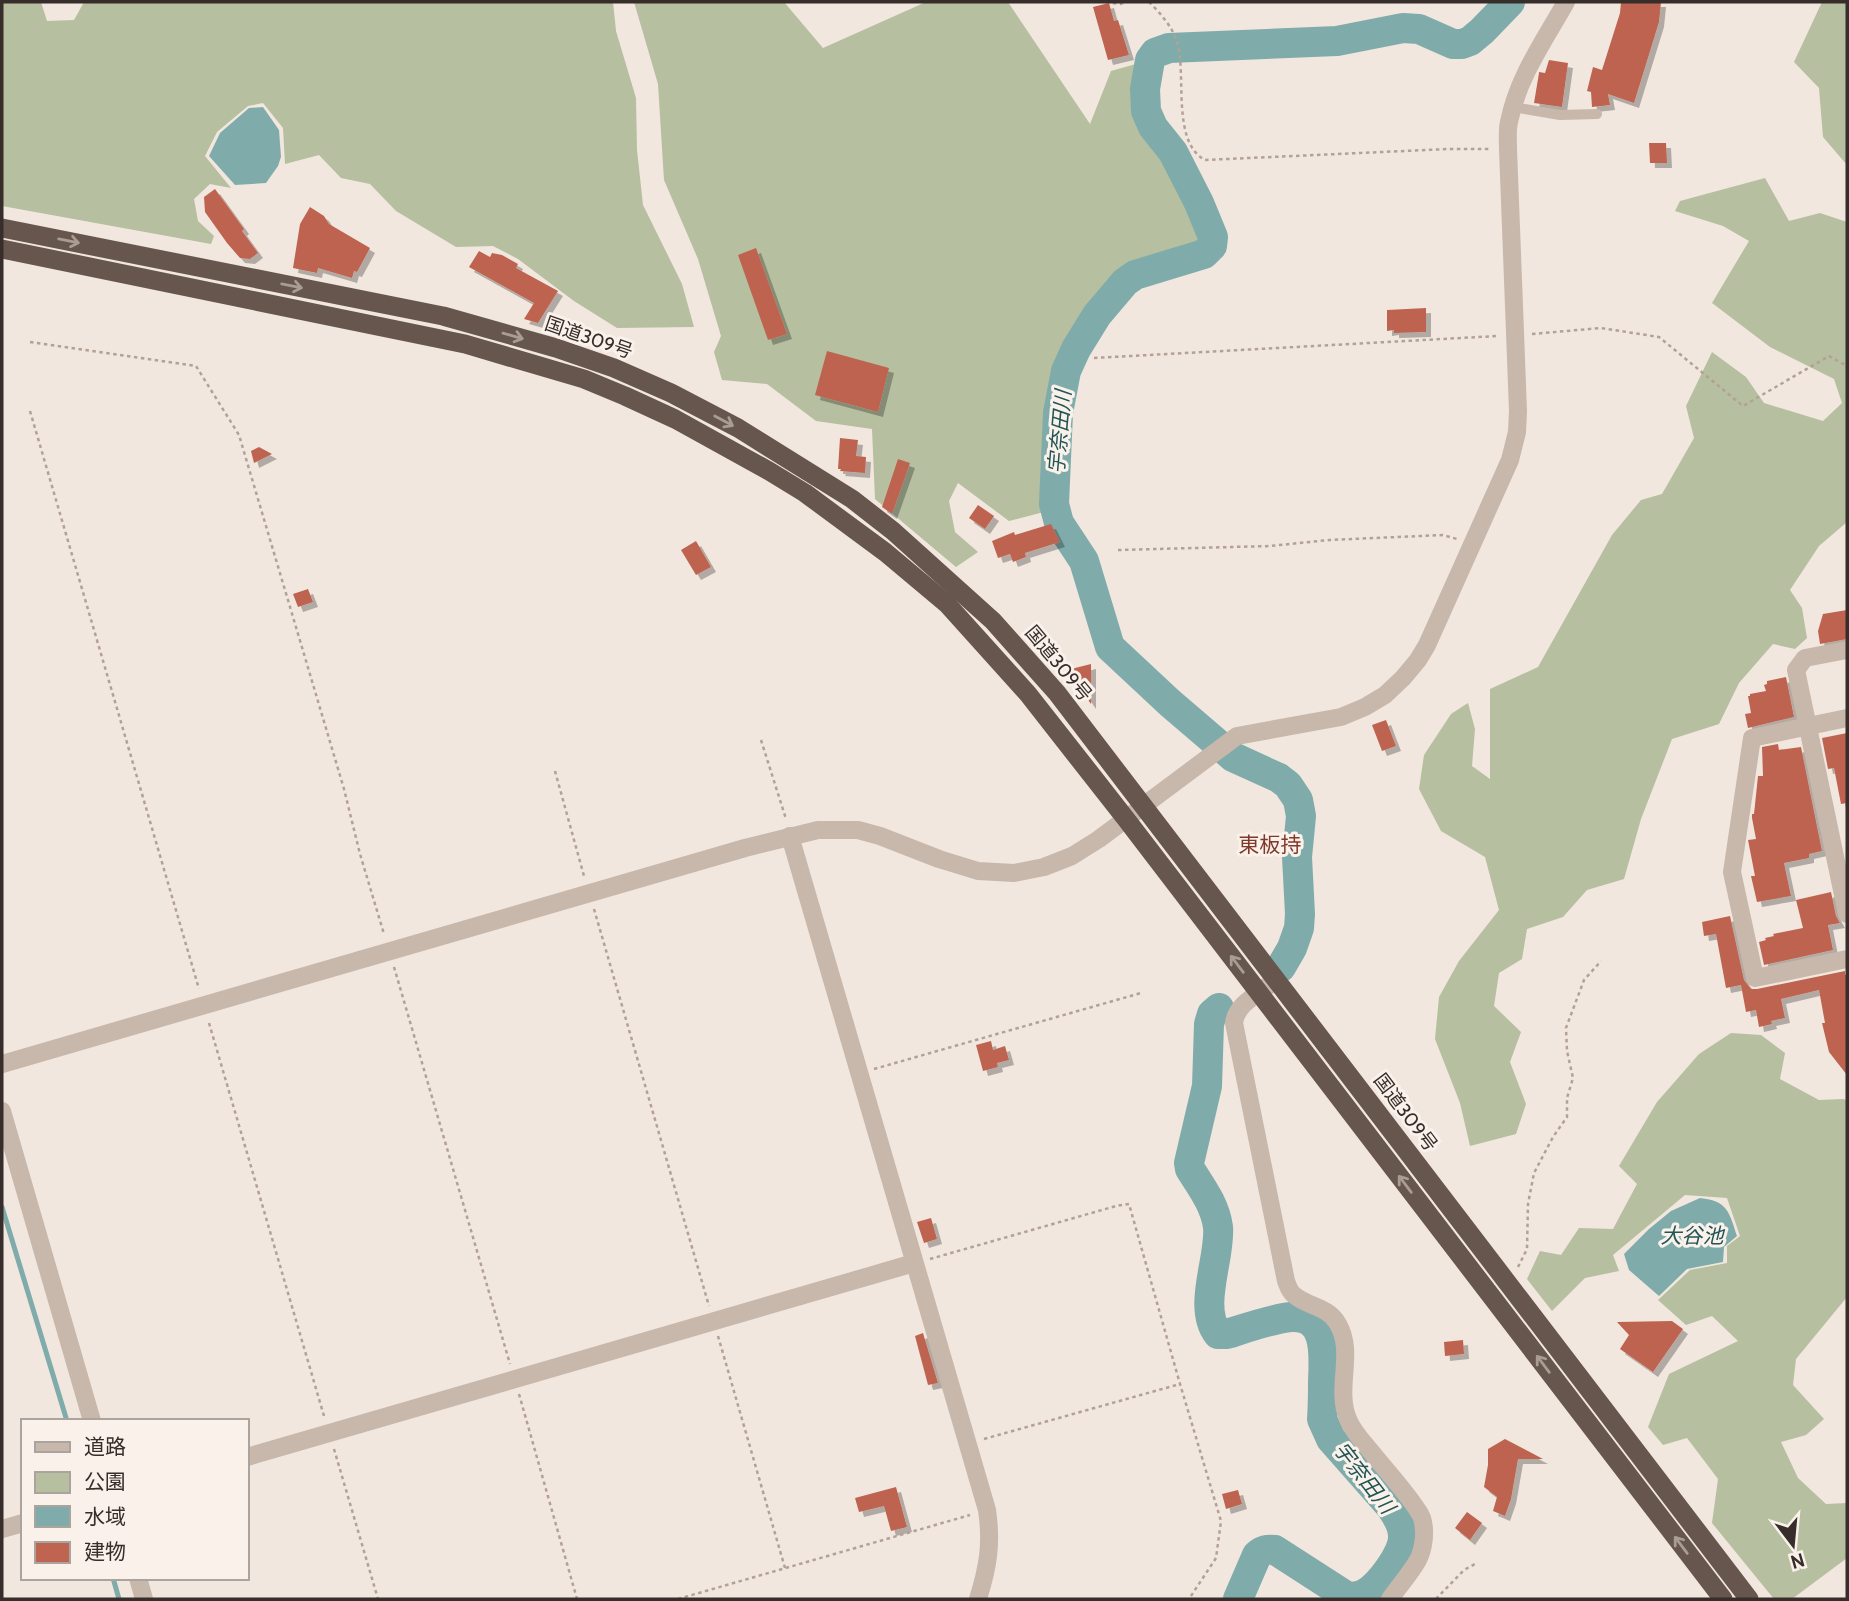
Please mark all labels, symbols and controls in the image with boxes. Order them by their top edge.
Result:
one-way arrow [57,235,80,249]
one-way arrow [280,280,303,293]
street label: 国道309号 [542,312,636,363]
one-way arrow [502,330,524,343]
water label: 宇奈田川 [1043,387,1076,475]
one-way arrow [713,414,734,428]
street label: 国道309号 [1020,621,1097,706]
district label: 東板持 [1239,832,1302,857]
one-way arrow [1230,955,1245,974]
street label: 国道309号 [1369,1069,1442,1156]
one-way arrow [1398,1175,1413,1193]
water label: 大谷池 [1661,1223,1725,1248]
one-way arrow [1536,1356,1551,1374]
legend [21,1419,248,1580]
text: 道路 [84,1434,126,1459]
water label: 宇奈田川 [1329,1437,1401,1520]
text: 公園 [84,1469,126,1494]
text: 水域 [84,1504,126,1529]
north arrow [1758,1510,1828,1580]
one-way arrow [1674,1536,1689,1555]
text: 建物 [84,1539,126,1564]
text: N [1788,1548,1807,1574]

